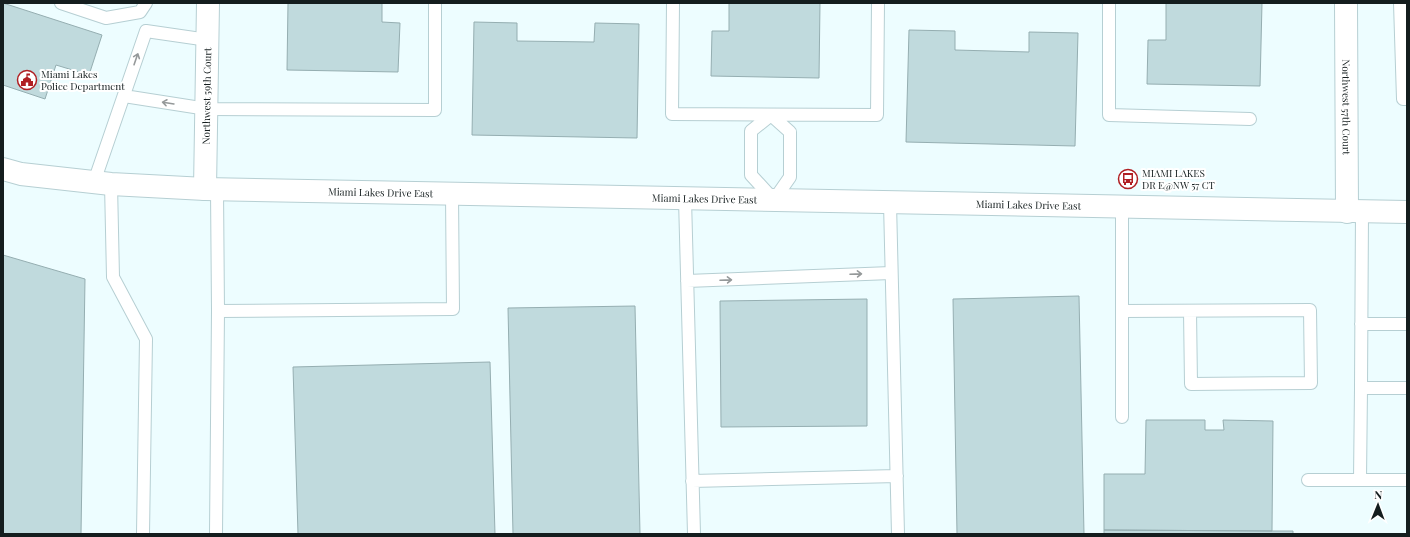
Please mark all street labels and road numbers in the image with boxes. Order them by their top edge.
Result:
street label: Northwest 59th Court [199,47,214,144]
street label: Northwest 57th Court [1339,59,1354,155]
street label: Miami Lakes Drive East [328,184,434,200]
street label: Miami Lakes Drive East [652,191,758,207]
street label: Miami Lakes Drive East [976,197,1082,213]

